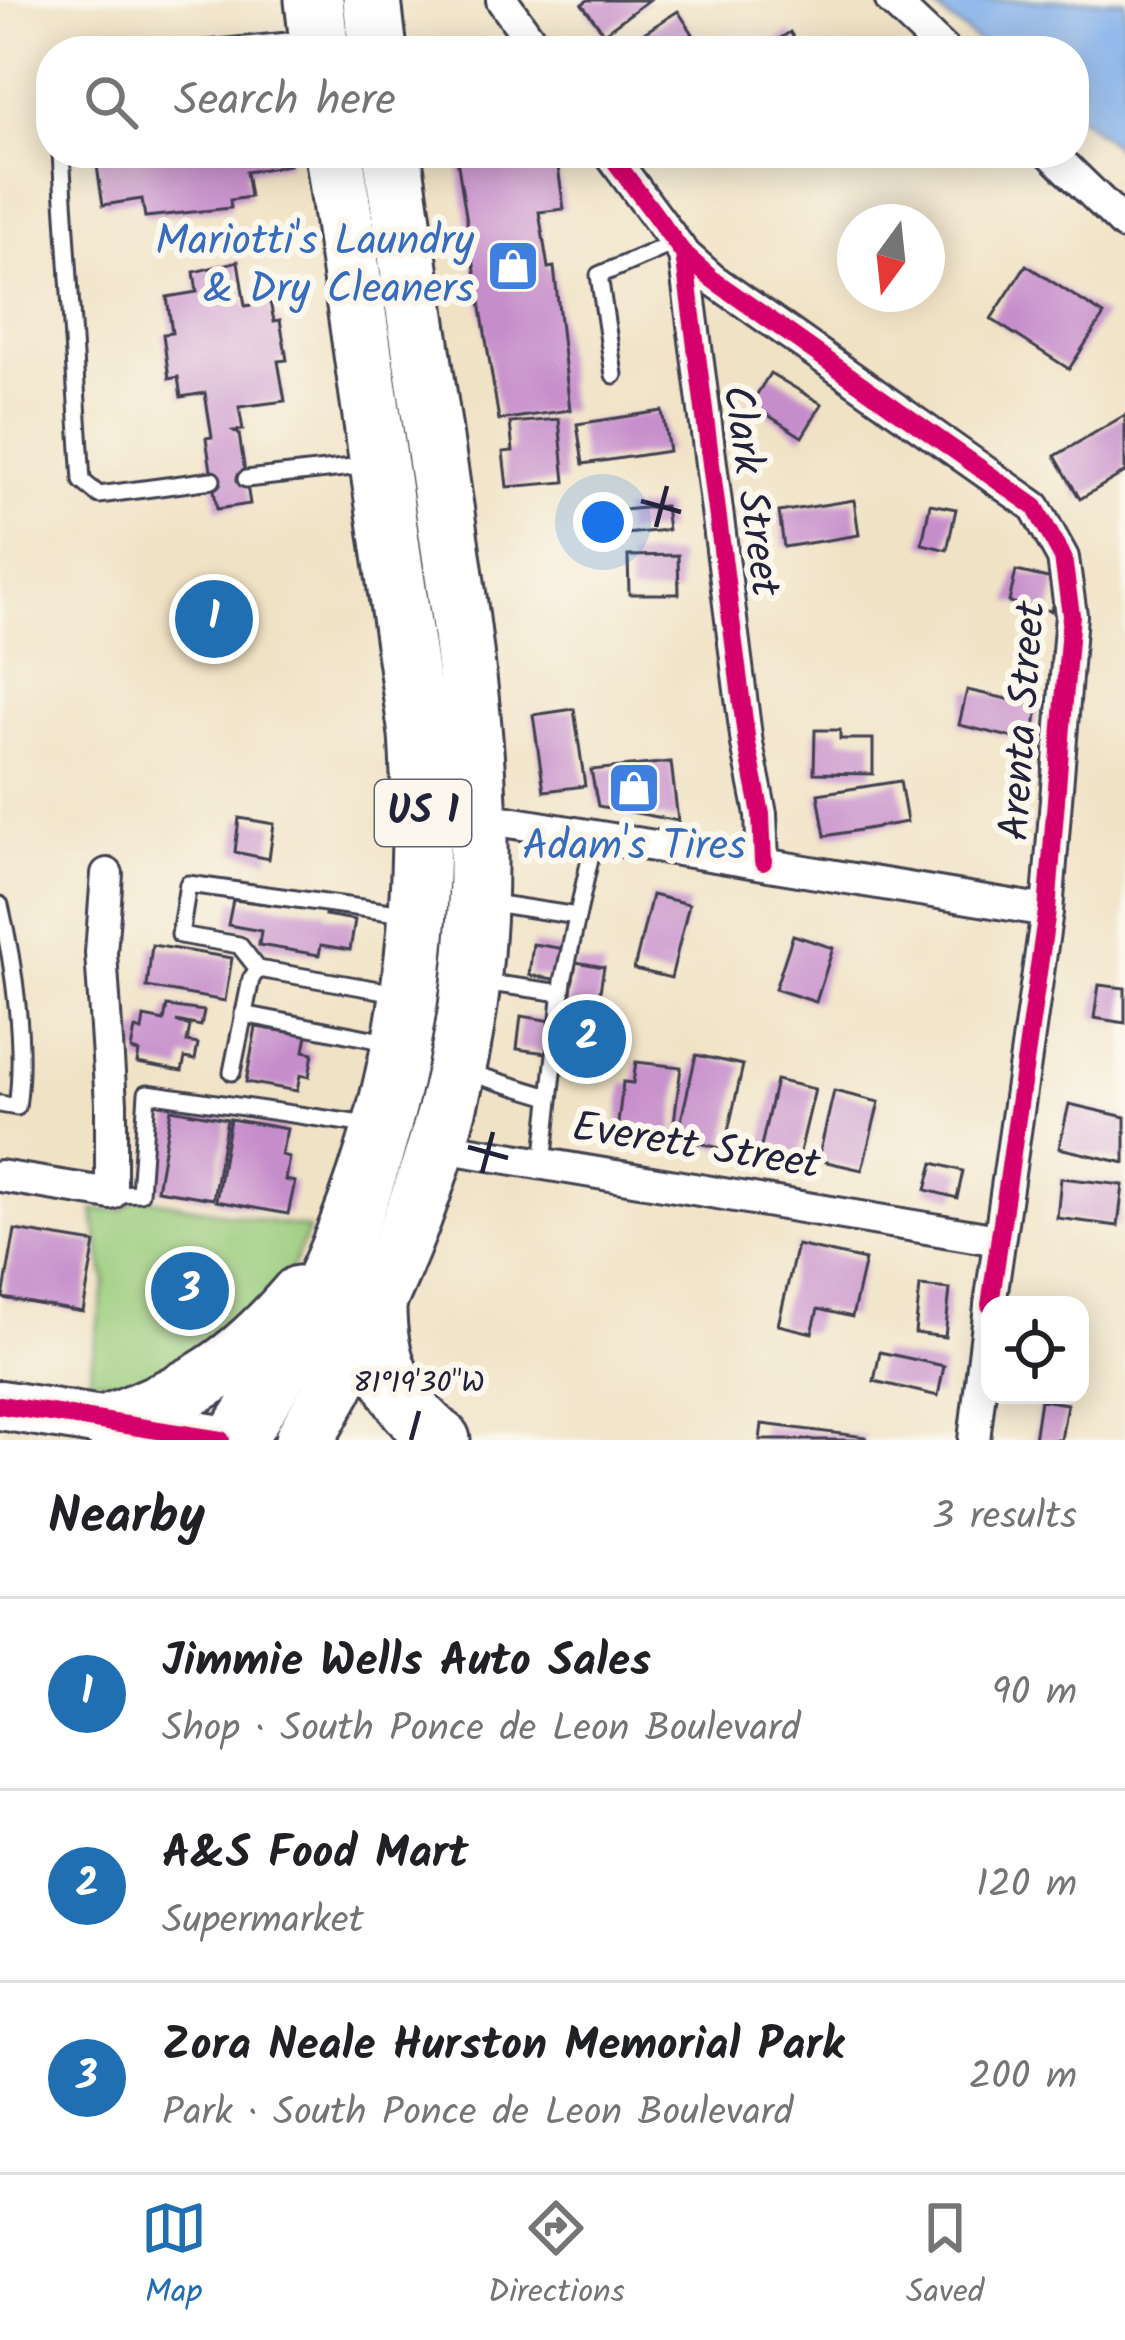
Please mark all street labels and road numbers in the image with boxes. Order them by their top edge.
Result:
street label: Clark Street [702,381,798,601]
street label: Arenta Street [982,598,1066,843]
road number: US 1 [375,780,471,846]
street label: Everett Street [567,1094,825,1200]

